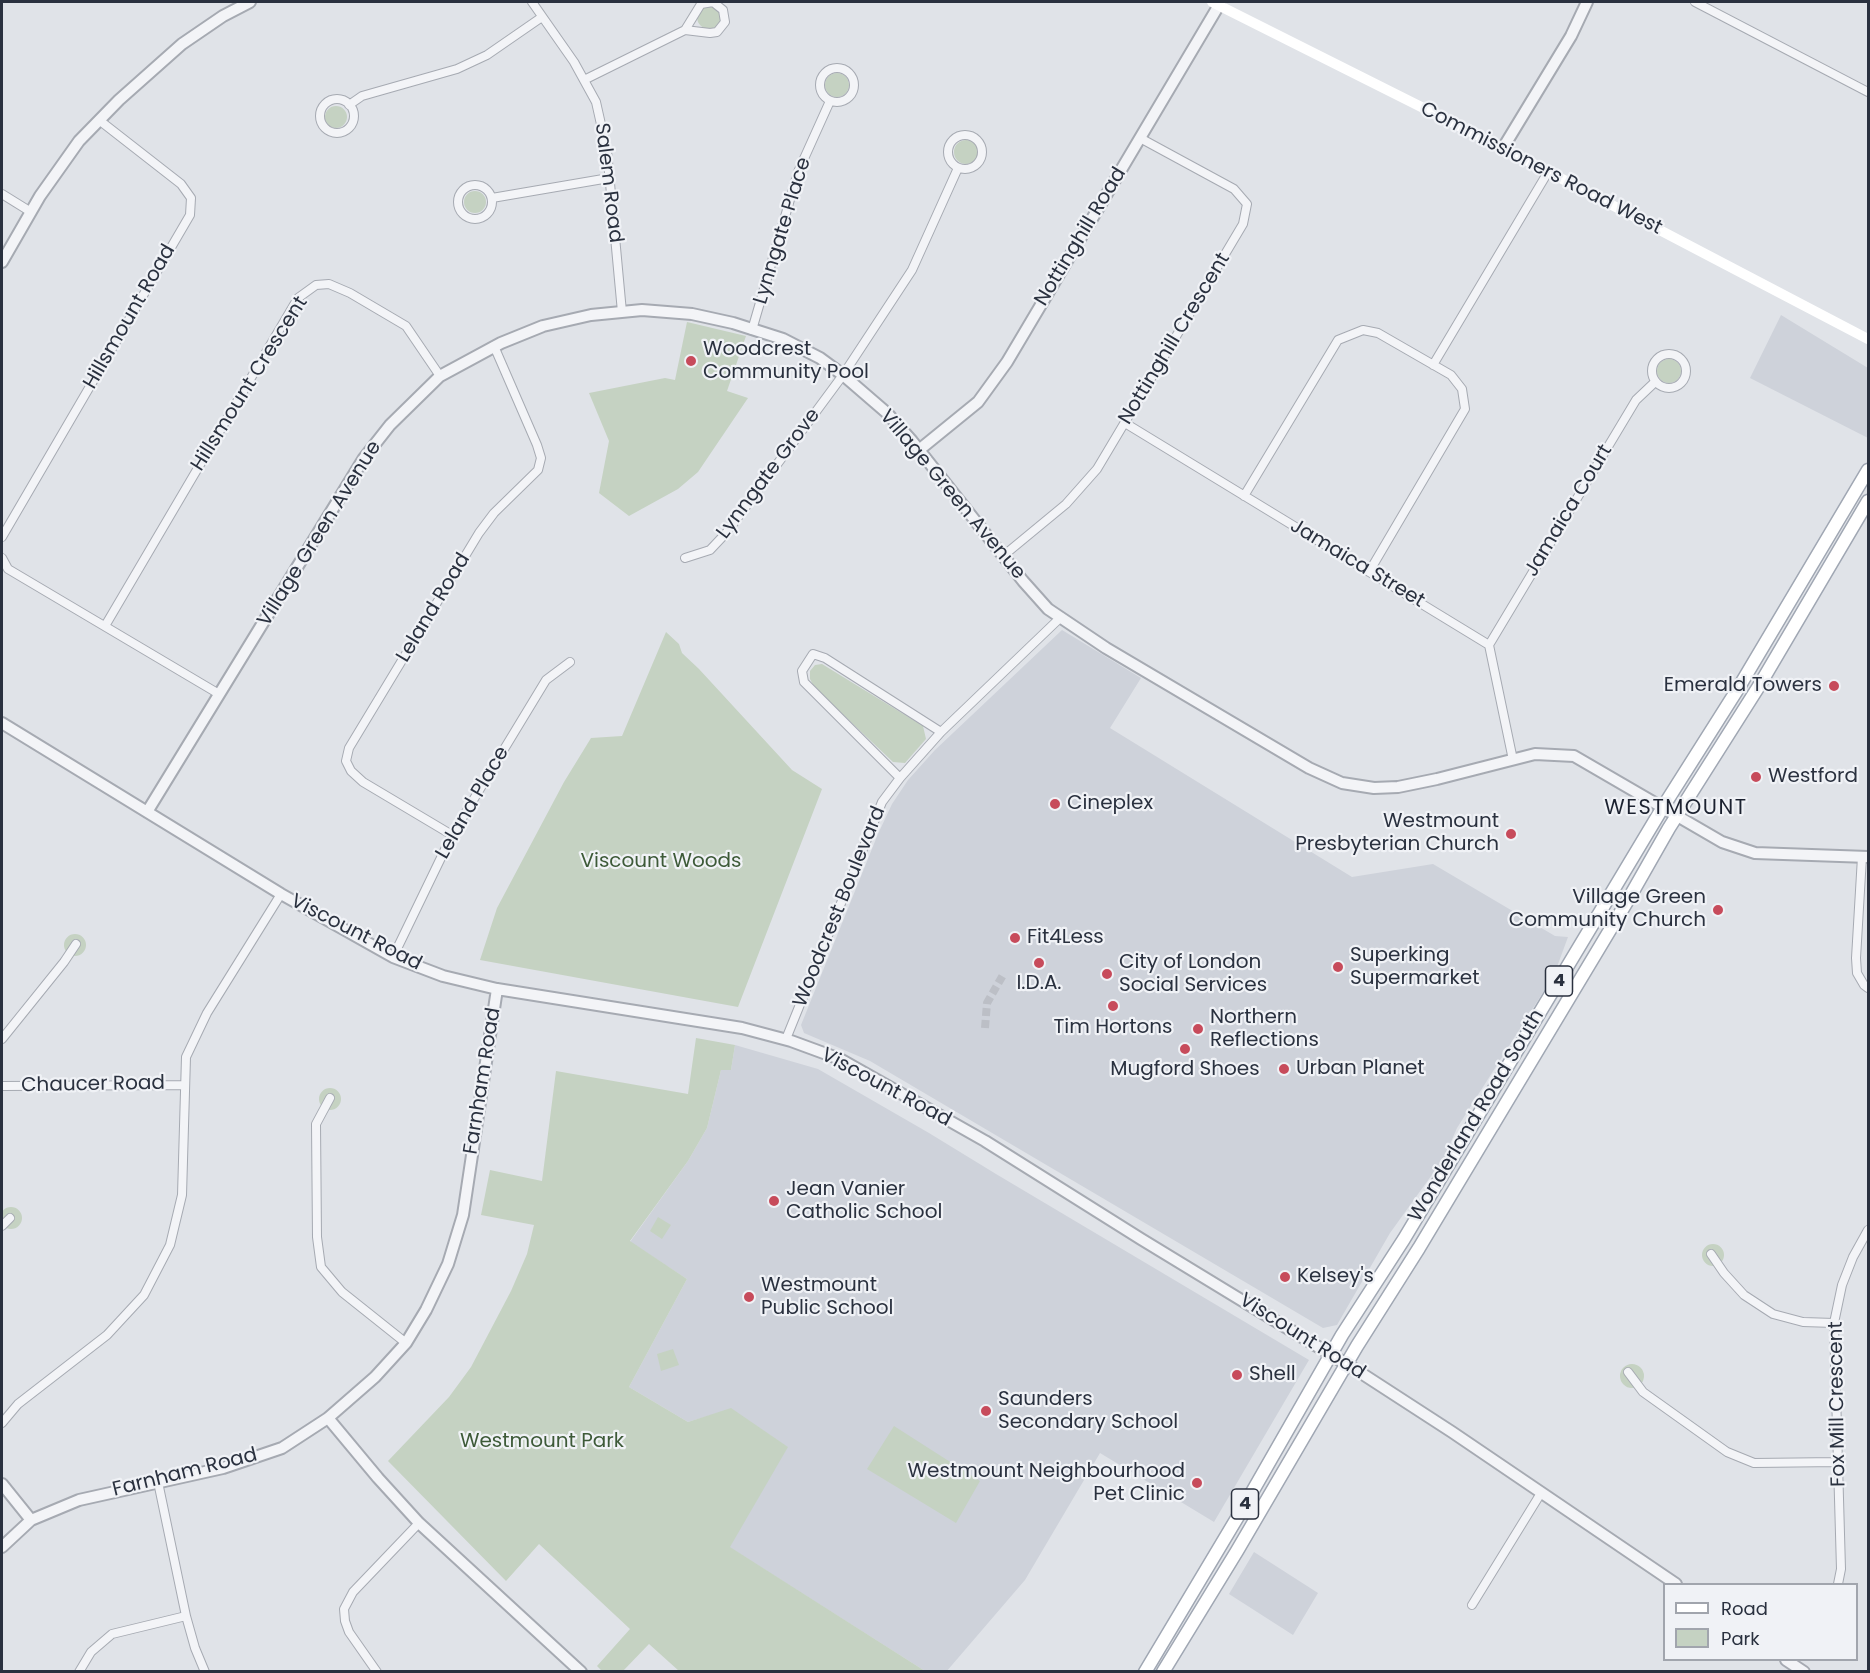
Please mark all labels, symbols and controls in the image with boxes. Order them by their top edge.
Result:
street label: Commissioners Road West [1416,97,1666,241]
street label: Salem Road [589,122,627,244]
street label: Lynngate Place [749,155,817,307]
street label: Nottinghill Road [1030,163,1132,311]
street label: Hillsmount Road [79,241,181,393]
street label: Nottinghill Crescent [1114,249,1236,429]
street label: Hillsmount Crescent [187,292,313,476]
place label: Woodcrest Community Pool [703,338,869,385]
marker: Woodcrest Community Pool [684,354,698,368]
street label: Lynngate Grove [712,404,826,544]
street label: Village Green Avenue [874,405,1030,585]
street label: Village Green Avenue [253,437,387,631]
street label: Jamaica Court [1520,441,1618,581]
street label: Jamaica Street [1285,514,1429,614]
street label: Leland Road [392,549,476,667]
place label: Emerald Towers [1664,674,1822,698]
marker: Emerald Towers [1827,679,1841,693]
street label: Leland Place [431,743,515,863]
place label: Westford [1768,765,1858,789]
marker: Westford [1749,770,1763,784]
place label: Cineplex [1067,792,1153,816]
district label: WESTMOUNT [1604,796,1748,822]
marker: Cineplex [1048,797,1062,811]
street label: Woodcrest Boulevard [789,803,891,1011]
place label: Westmount Presbyterian Church [1295,810,1499,857]
marker: Westmount Presbyterian Church [1504,827,1518,841]
park label: Viscount Woods [580,850,742,874]
place label: Village Green Community Church [1509,886,1706,933]
street label: Viscount Road [286,890,426,976]
marker: Village Green Community Church [1711,903,1725,917]
place label: Fit4Less [1027,926,1104,950]
marker: Fit4Less [1008,931,1022,945]
place label: Superking Supermarket [1350,944,1479,991]
place label: City of London Social Services [1119,951,1267,998]
marker: I.D.A. [1032,956,1046,970]
marker: Superking Supermarket [1331,960,1345,974]
road number: 4 [1546,966,1572,996]
marker: City of London Social Services [1100,967,1114,981]
place label: I.D.A. [1016,972,1062,996]
marker: Tim Hortons [1106,999,1120,1013]
street label: Farnham Road [460,1006,506,1156]
place label: Northern Reflections [1210,1006,1319,1053]
street label: Wonderland Road South [1404,1006,1550,1226]
place label: Tim Hortons [1053,1016,1173,1040]
marker: Northern Reflections [1191,1022,1205,1036]
marker: Mugford Shoes [1178,1042,1192,1056]
street label: Viscount Road [817,1044,955,1132]
place label: Urban Planet [1296,1057,1425,1081]
place label: Mugford Shoes [1110,1058,1260,1082]
marker: Urban Planet [1277,1062,1291,1076]
street label: Chaucer Road [21,1072,165,1098]
place label: Jean Vanier Catholic School [786,1178,942,1225]
marker: Jean Vanier Catholic School [767,1194,781,1208]
place label: Kelsey's [1297,1265,1374,1289]
marker: Kelsey's [1278,1270,1292,1284]
place label: Westmount Public School [761,1274,893,1321]
street label: Viscount Road [1235,1289,1369,1385]
marker: Westmount Public School [742,1290,756,1304]
street label: Fox Mill Crescent [1825,1321,1851,1487]
place label: Shell [1249,1363,1296,1387]
marker: Shell [1230,1368,1244,1382]
place label: Saunders Secondary School [998,1388,1178,1435]
marker: Saunders Secondary School [979,1404,993,1418]
park label: Westmount Park [460,1430,624,1454]
street label: Farnham Road [110,1443,260,1503]
place label: Westmount Neighbourhood Pet Clinic [908,1460,1185,1507]
marker: Westmount Neighbourhood Pet Clinic [1190,1476,1204,1490]
road number: 4 [1232,1489,1258,1519]
legend [1663,1583,1858,1661]
text: Road [1721,1596,1768,1621]
text: Park [1721,1626,1760,1651]

